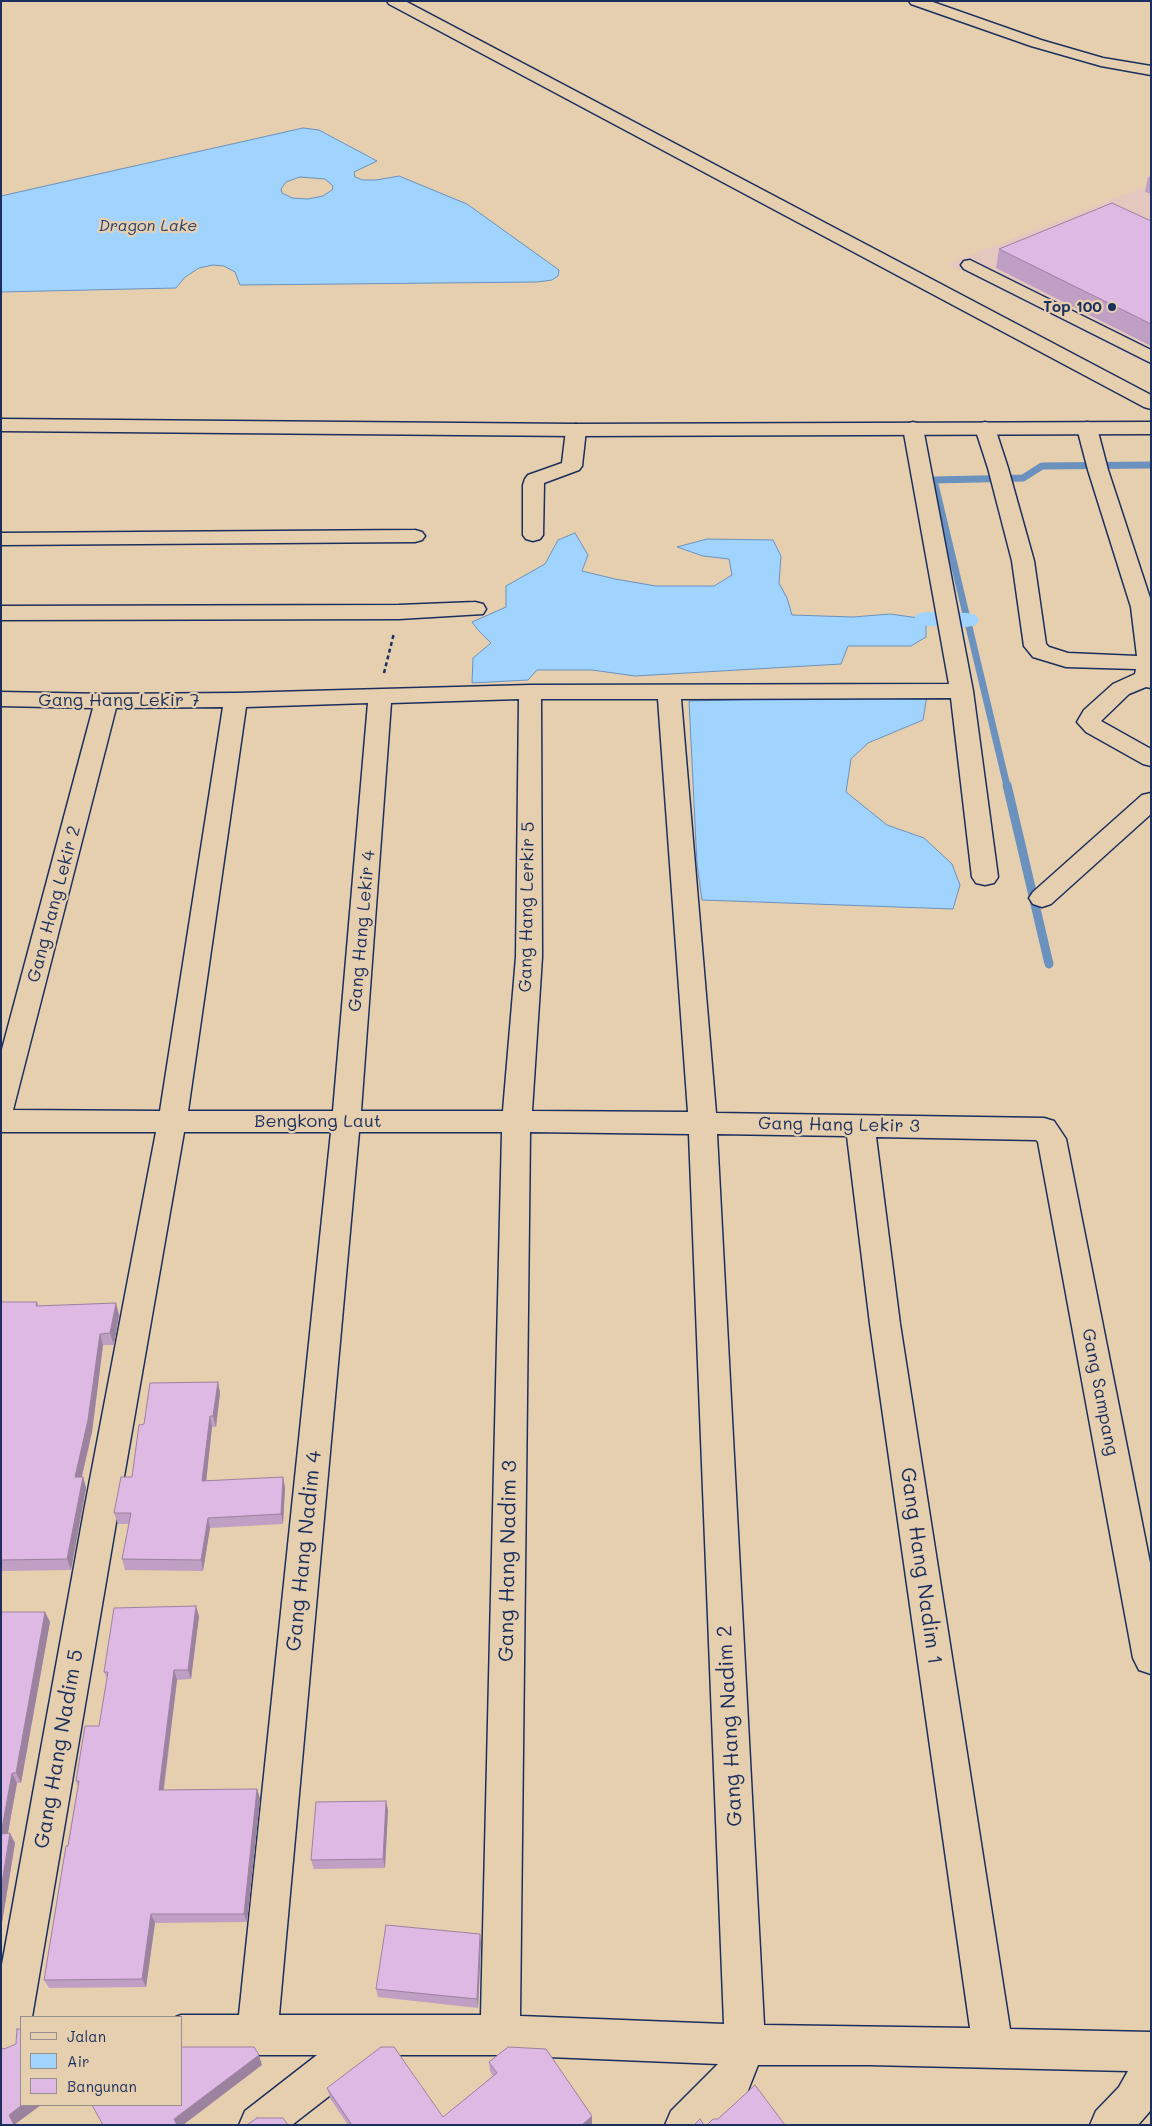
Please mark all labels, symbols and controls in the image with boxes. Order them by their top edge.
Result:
water label: Dragon Lake [99,216,197,236]
place label: Top 100 [1043,298,1102,316]
marker: Top 100 [1106,301,1118,313]
street label: Gang Hang Lekir 7 [38,689,200,711]
street label: Gang Hang Lerkir 5 [515,821,539,993]
street label: Gang Hang Lekir 2 [23,823,85,985]
street label: Gang Hang Lekir 4 [344,849,380,1013]
street label: Bengkong Laut [254,1110,382,1132]
street label: Gang Hang Lekir 3 [758,1113,920,1137]
street label: Gang Sampang [1077,1327,1123,1457]
street label: Gang Hang Nadim 4 [281,1449,327,1653]
street label: Gang Hang Nadim 3 [494,1460,522,1662]
street label: Gang Hang Nadim 1 [895,1466,947,1666]
street label: Gang Hang Nadim 2 [712,1625,748,1827]
street label: Gang Hang Nadim 5 [29,1647,89,1851]
legend [20,2016,182,2106]
text: Jalan [67,2026,106,2046]
text: Air [67,2051,90,2071]
text: Bangunan [67,2076,137,2096]

